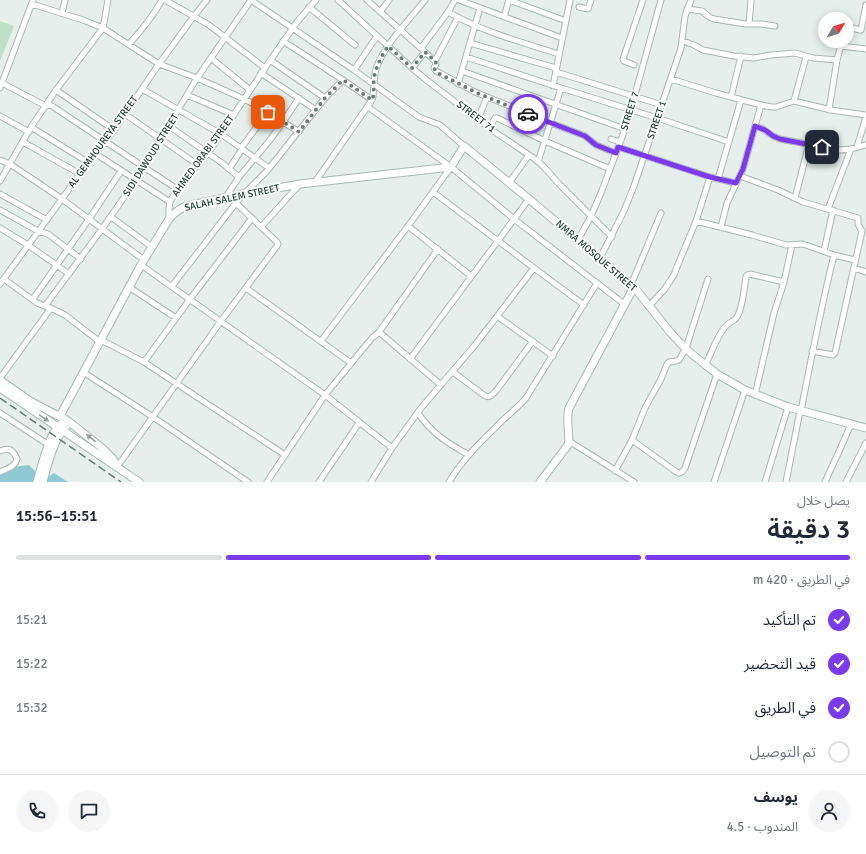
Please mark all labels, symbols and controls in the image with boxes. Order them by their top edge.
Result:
north arrow [818,12,854,48]
map controls [818,12,854,48]
street label: STREET 7 [618,90,642,132]
street label: AL GEMHOUREYA STREET [66,94,140,190]
courier [508,94,548,134]
pin [251,95,285,129]
street label: STREET 71 [454,99,498,135]
street label: STREET 1 [645,99,669,141]
icon: bag [257,101,279,123]
icon: car [517,103,539,125]
street label: SIDI DAWOUD STREET [121,111,181,199]
street label: AHMED ORABI STREET [169,113,237,199]
pin [805,130,839,164]
icon: home [811,136,833,158]
street label: SALAH SALEM STREET [183,182,281,214]
street label: NMRA MOSQUE STREET [553,218,639,294]
one-way arrow [38,414,49,422]
one-way arrow [85,434,96,443]
text: يصل خلال [797,493,850,509]
text: 15:51–15:56 [16,507,97,525]
text: 3 دقيقة [767,514,850,546]
text: في الطريق · 420 m [753,572,850,588]
icon: check [828,609,850,631]
text: تم التأكيد [763,611,816,629]
text: 15:21 [16,612,48,628]
icon: check [828,653,850,675]
text: قيد التحضير [744,655,816,673]
text: 15:22 [16,656,48,672]
icon: check [828,697,850,719]
text: في الطريق [755,699,816,717]
text: 15:32 [16,700,48,716]
text: تم التوصيل [750,743,816,761]
text: يوسف [754,788,798,806]
button: phone [16,790,58,832]
button: chat [68,790,110,832]
button: person [808,790,850,832]
text: المندوب · 4.5 [727,819,798,835]

